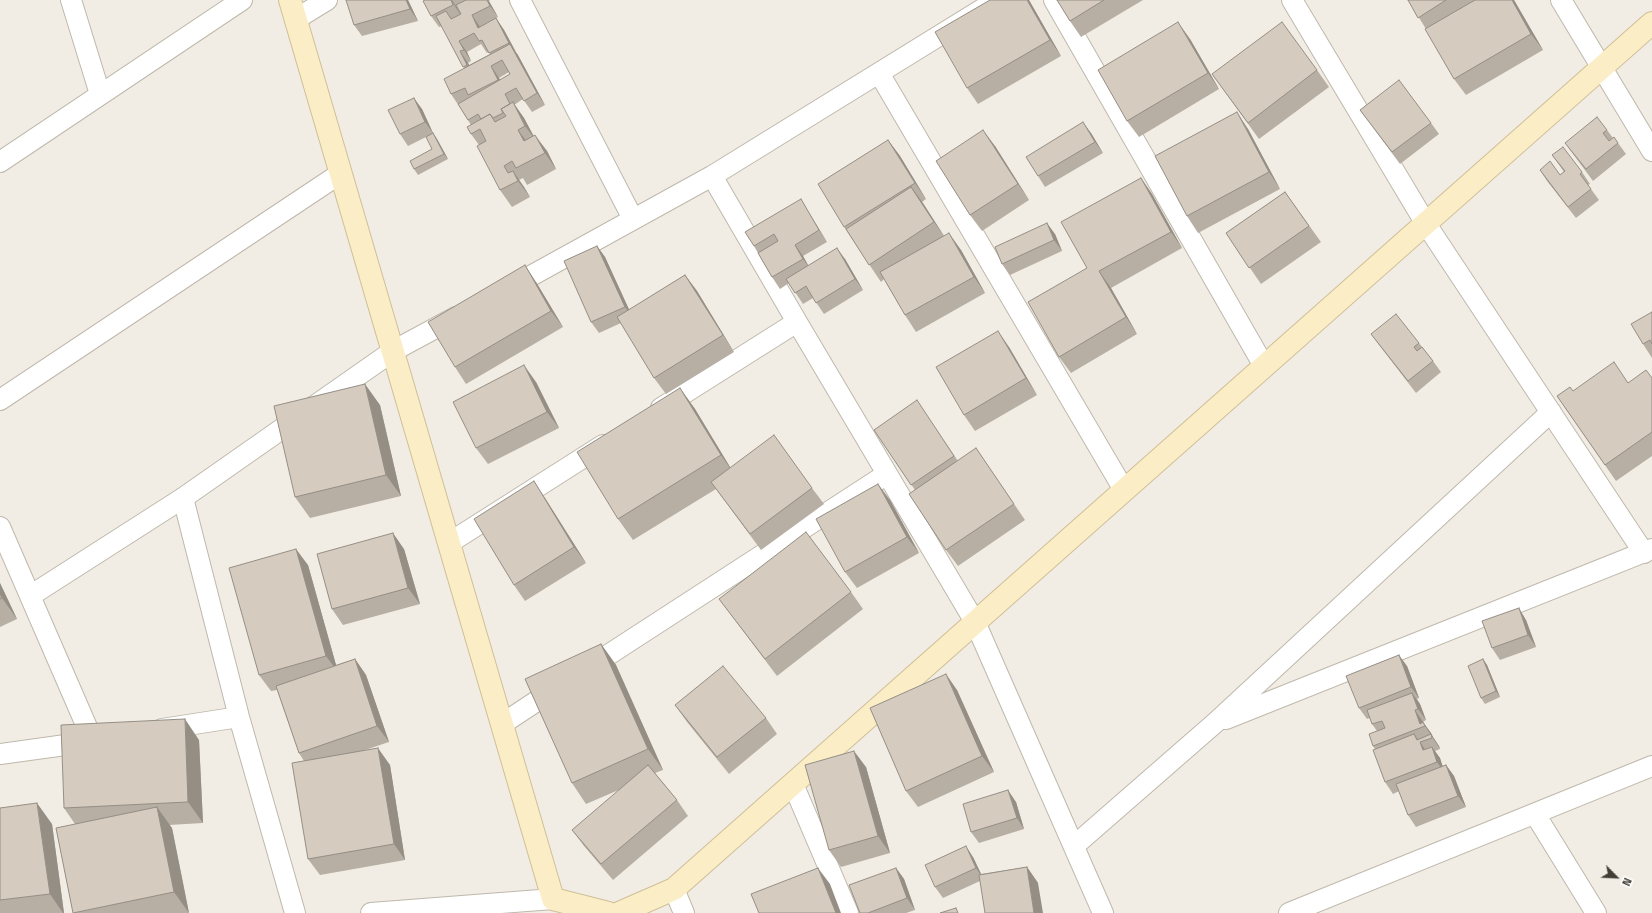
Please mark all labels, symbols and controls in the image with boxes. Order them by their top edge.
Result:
north arrow [1596,857,1636,897]
text: N [1618,875,1636,889]

